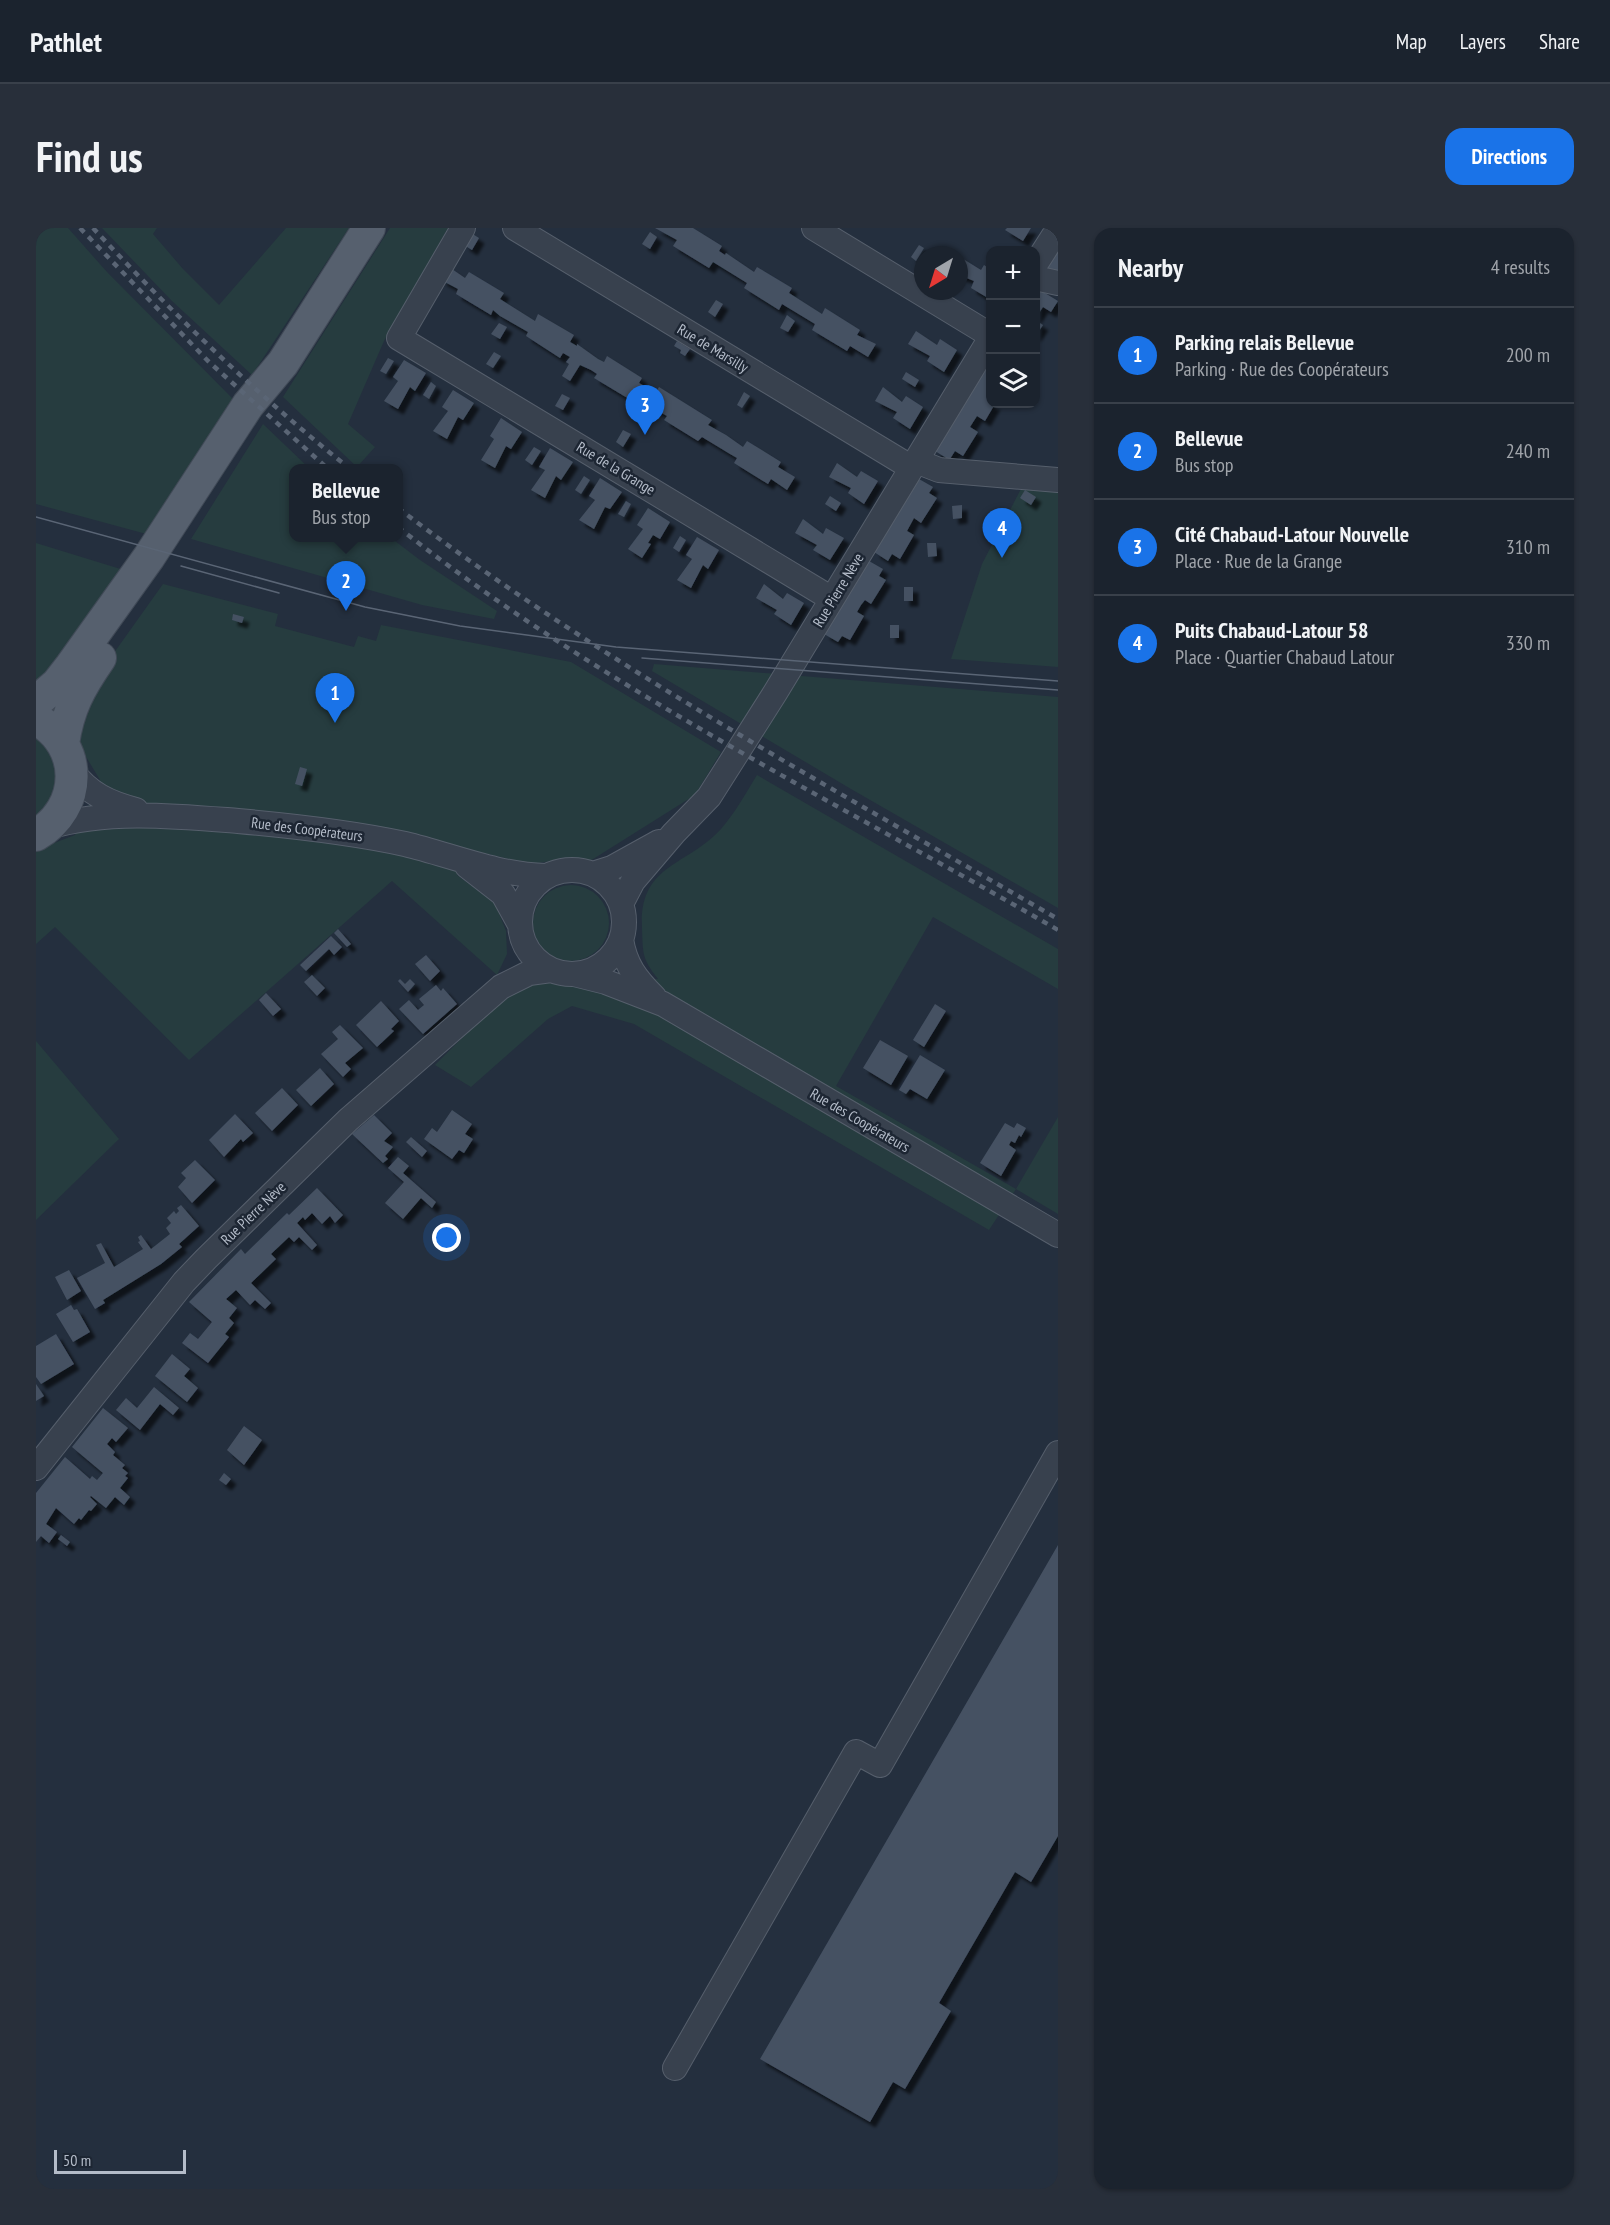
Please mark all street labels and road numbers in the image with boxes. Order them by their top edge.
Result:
street label: Rue de Marsilly [674,319,752,377]
street label: Rue de la Grange [573,437,659,499]
street label: Rue Pierre Nève [809,550,867,630]
street label: Rue des Coopérateurs [250,813,364,845]
street label: Rue des Coopérateurs [807,1084,913,1156]
street label: Rue Pierre Nève [217,1177,289,1249]

